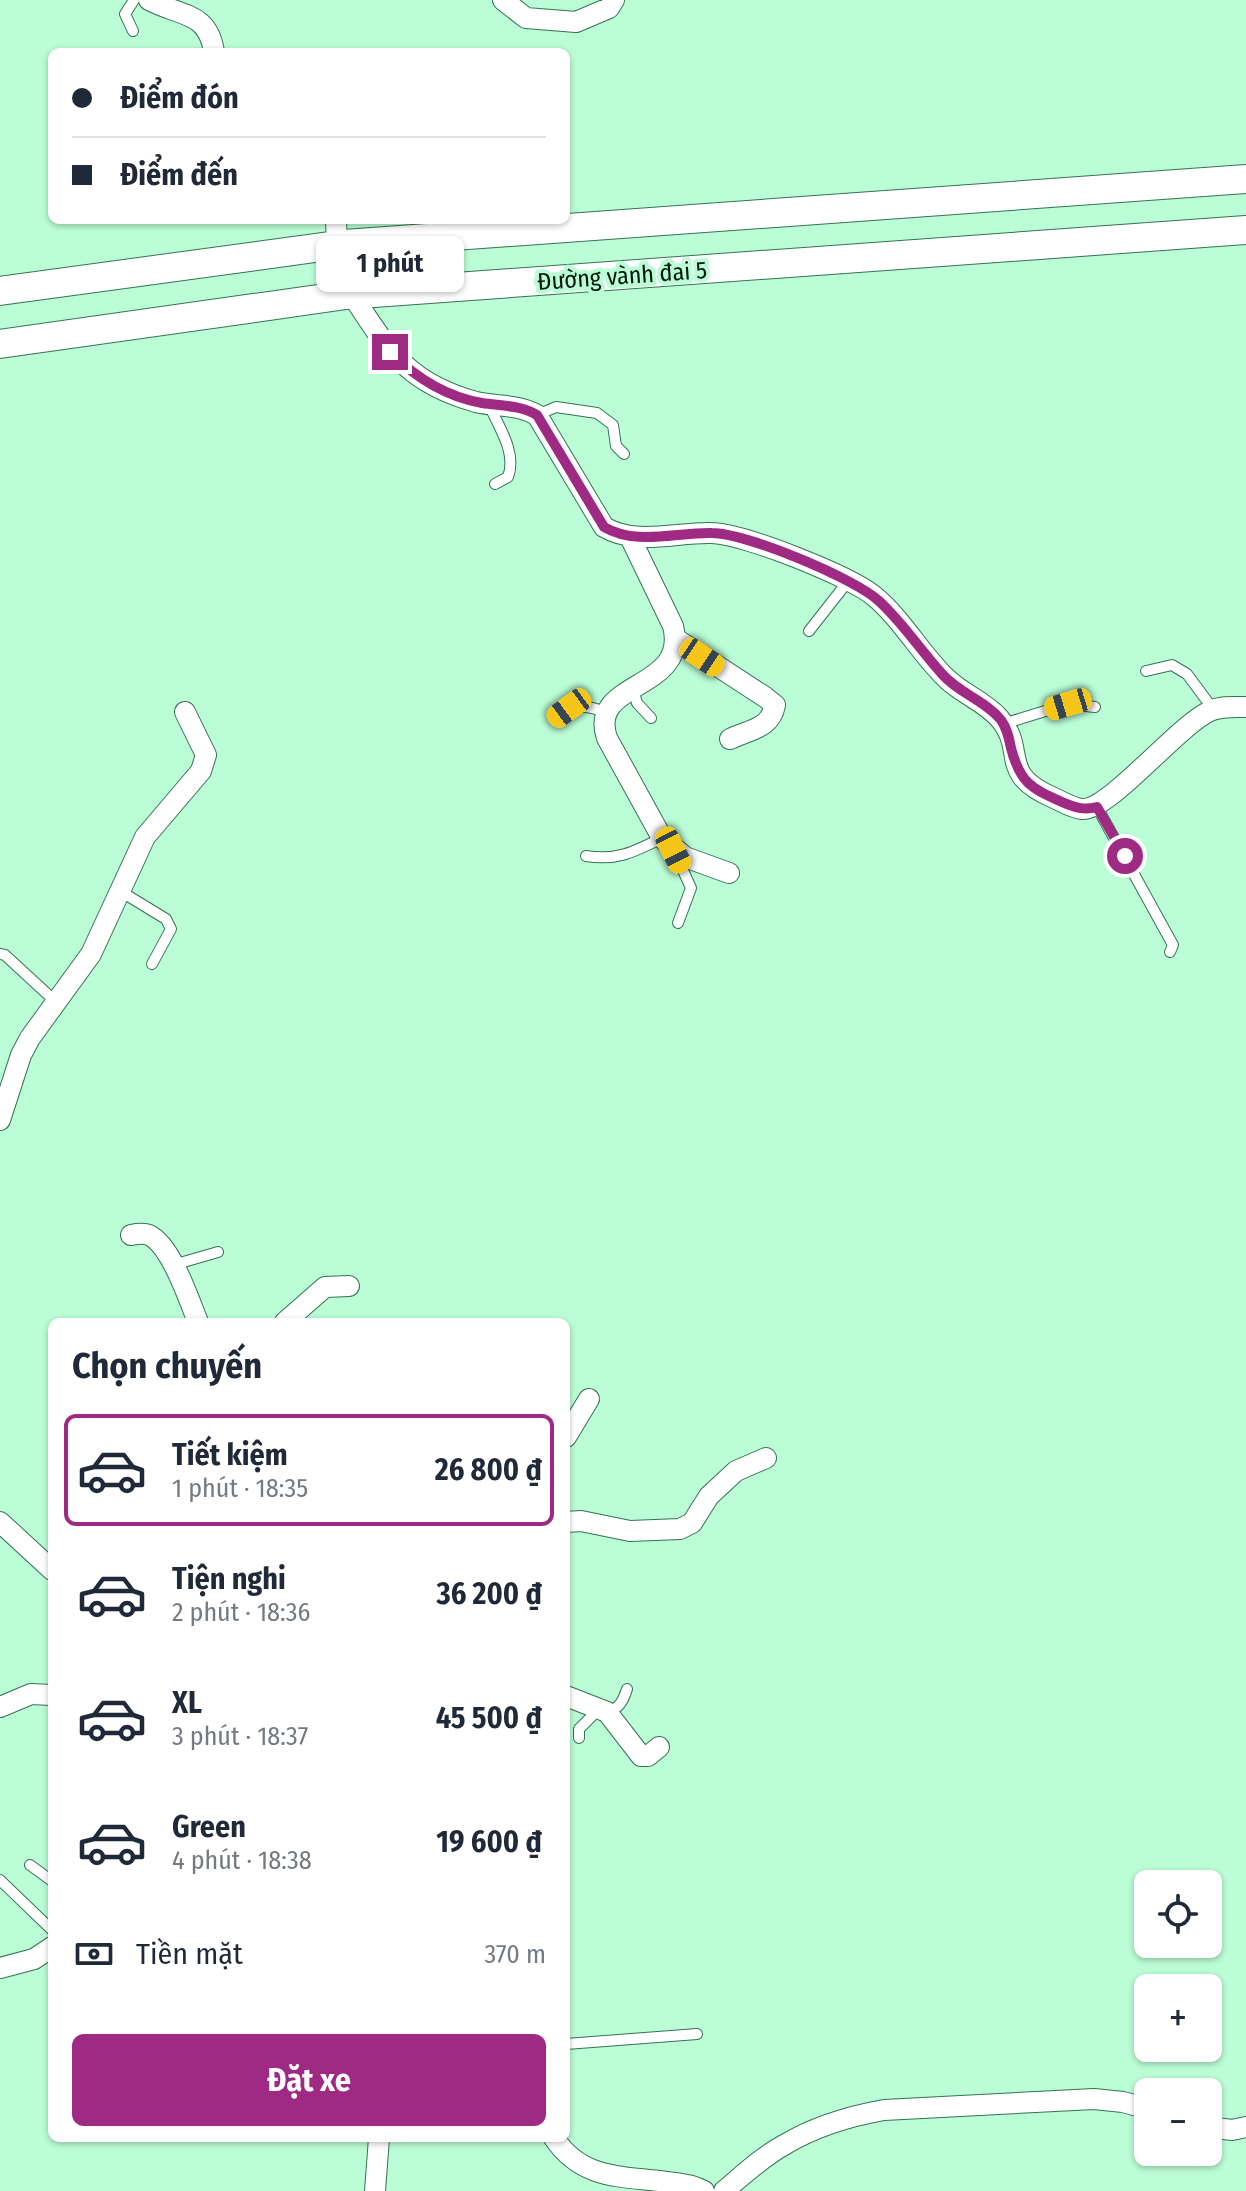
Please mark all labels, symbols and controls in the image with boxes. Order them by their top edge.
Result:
text: Điểm đón [120,80,239,116]
text: Điểm đến [120,157,238,193]
callout: 1 phút [316,236,464,292]
text: 1 phút [357,248,423,279]
street label: Đường vành đai 5 [536,256,708,296]
route end [372,334,408,370]
car [675,634,729,680]
car [543,684,595,732]
car [1042,686,1094,722]
car [651,823,695,877]
route start [1107,838,1143,874]
text: Chọn chuyến [72,1344,262,1388]
icon: car [76,1434,148,1506]
text: Tiết kiệm [172,1437,288,1473]
text: 26 800 ₫ [435,1452,542,1488]
text: 1 phút · 18:35 [172,1473,308,1504]
icon: car [76,1558,148,1630]
text: Tiện nghi [172,1561,286,1597]
text: 36 200 ₫ [436,1576,542,1612]
text: 2 phút · 18:36 [172,1597,310,1628]
icon: car [76,1682,148,1754]
text: XL [172,1685,202,1721]
text: 45 500 ₫ [436,1700,542,1736]
text: 3 phút · 18:37 [172,1721,308,1752]
icon: car [76,1806,148,1878]
text: Green [172,1809,246,1845]
text: 19 600 ₫ [436,1824,542,1860]
text: 4 phút · 18:38 [172,1845,312,1876]
map controls [1134,1870,1222,2166]
button: locate [1134,1870,1222,1958]
icon: cash [72,1932,116,1976]
text: Tiền mặt [136,1936,243,1972]
text: 370 m [485,1939,546,1970]
button: + [1134,1974,1222,2062]
button: Đặt xe [72,2034,546,2126]
button: − [1134,2078,1222,2166]

